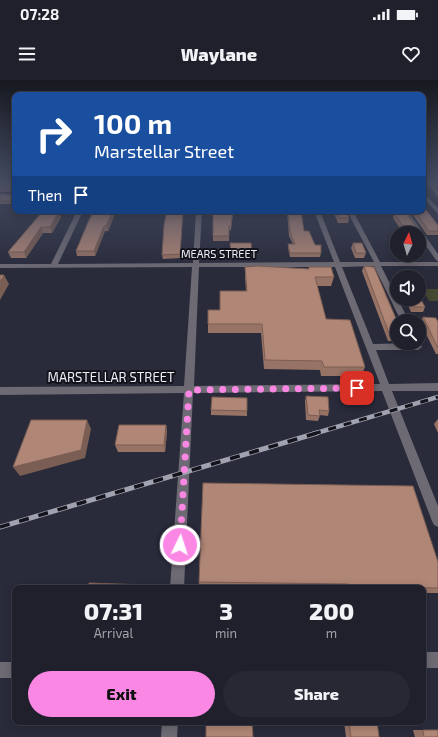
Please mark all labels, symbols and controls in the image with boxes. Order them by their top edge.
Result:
text: 07:28 [20,5,59,23]
icon: menu [16,43,38,65]
text: Waylane [181,43,257,65]
icon: heart [400,43,422,65]
text: 100 m [94,106,172,140]
icon: right [28,108,80,160]
text: Marstellar Street [94,140,234,162]
icon: arrive [70,184,92,206]
text: Then [28,186,62,204]
north arrow [390,226,426,262]
map controls [390,226,426,350]
street label: MEARS STREET [181,247,258,260]
button: sound [390,270,426,306]
button: search [390,314,426,350]
street label: MARSTELLAR STREET [47,369,175,385]
pin [340,371,374,405]
icon: arrive [346,377,368,399]
position arrow [159,524,201,566]
text: 07:31 [84,596,143,625]
text: 3 [219,596,233,625]
text: 200 [309,596,354,625]
text: Arrival [94,625,133,641]
text: min [215,625,237,641]
text: m [326,625,337,641]
button: Exit [28,671,215,717]
button: Share [223,671,410,717]

